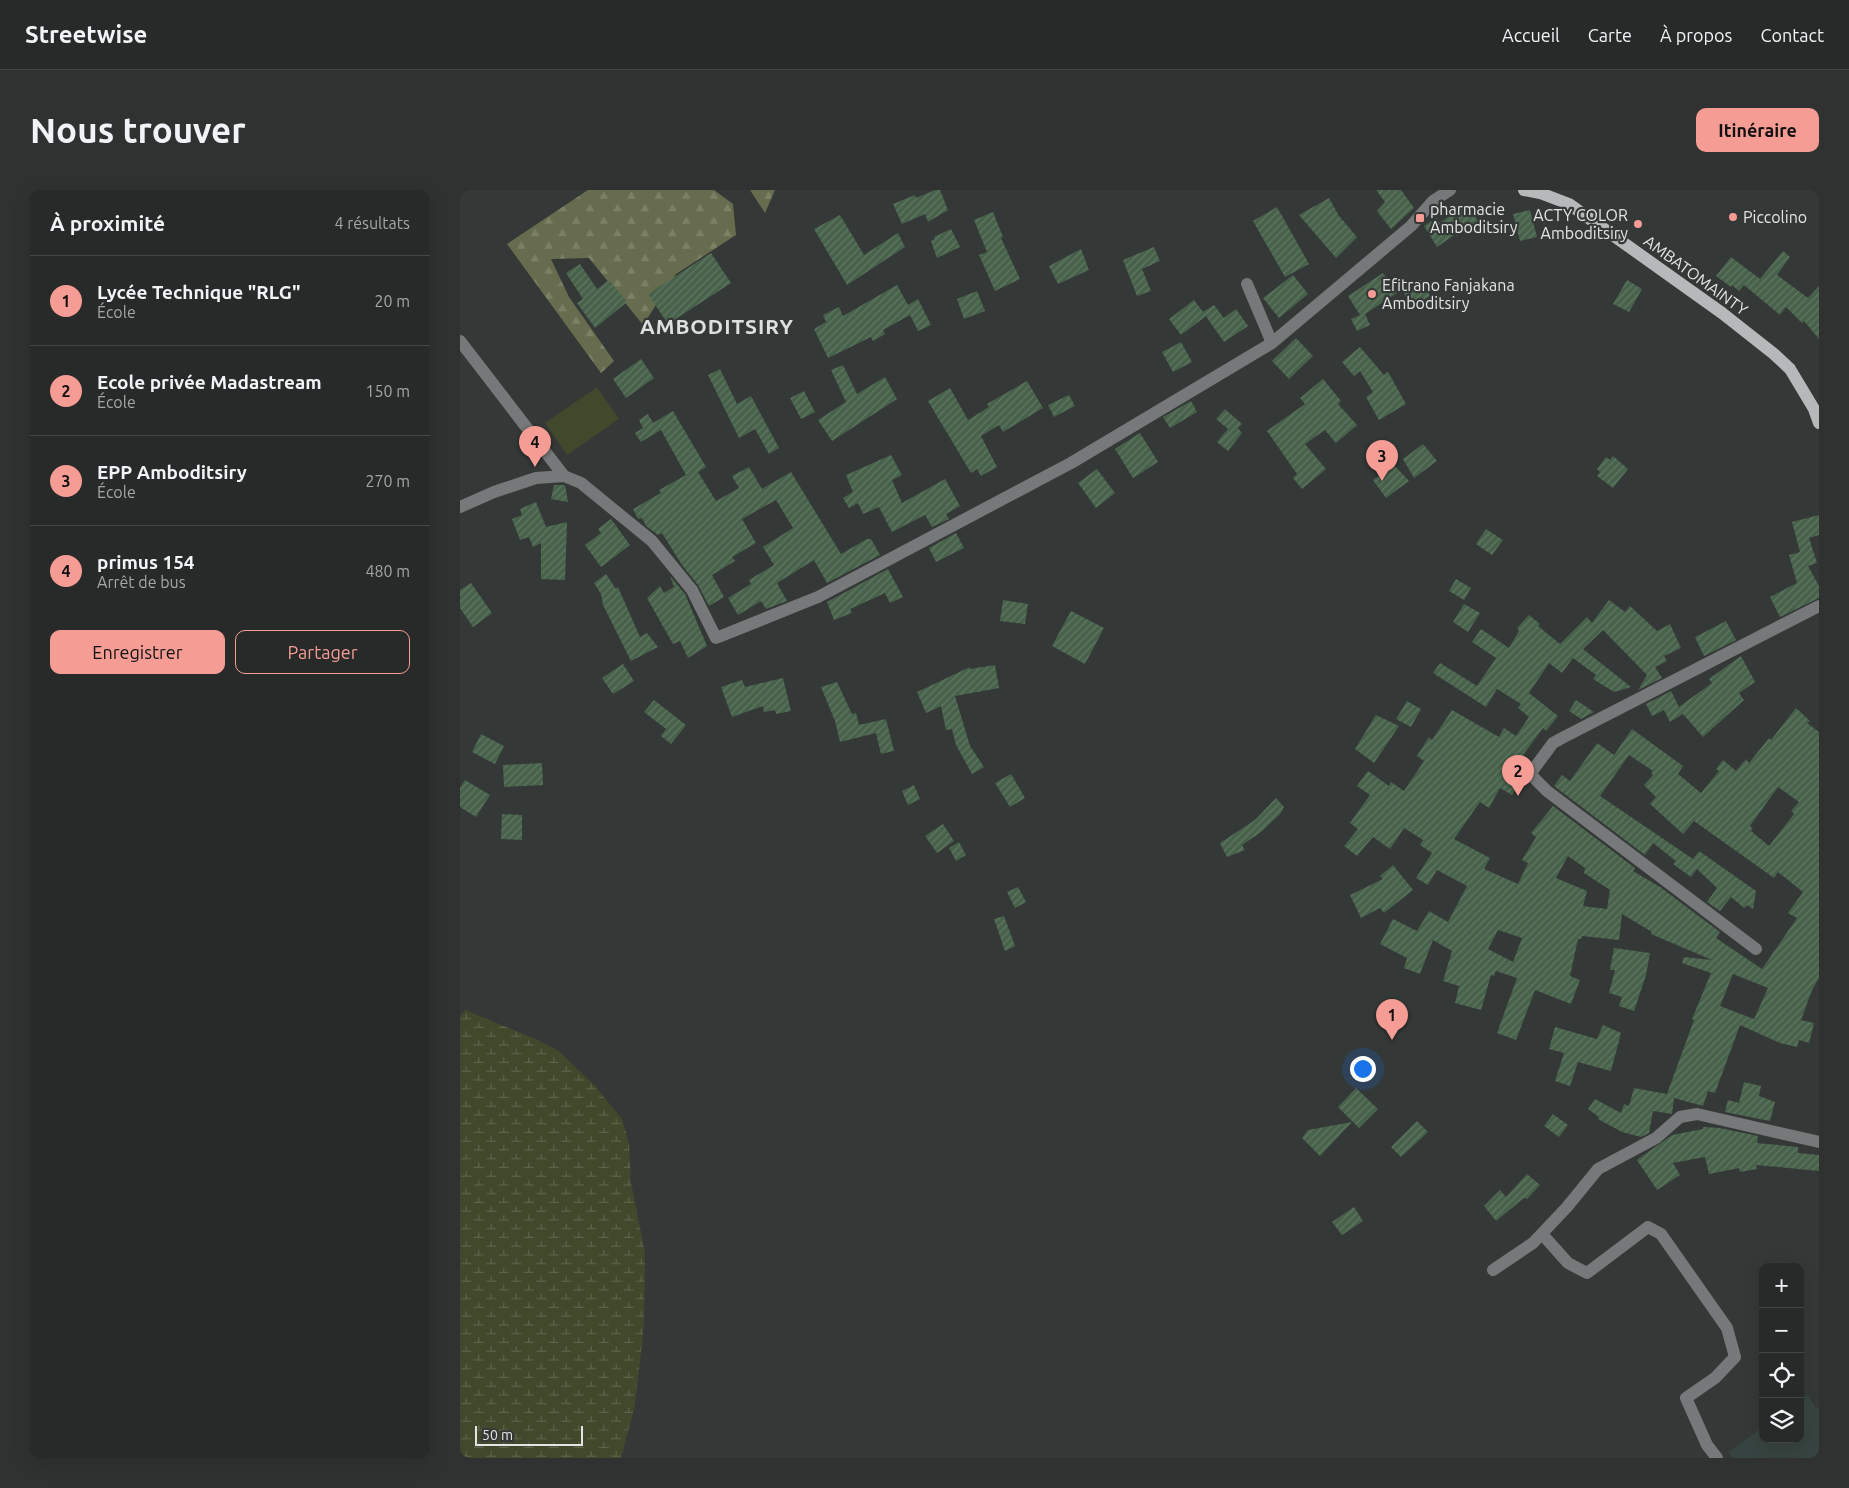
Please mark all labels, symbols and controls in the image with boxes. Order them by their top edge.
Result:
text: Streetwise [25,21,147,48]
text: Accueil [1502,25,1560,45]
text: Carte [1588,25,1632,45]
text: À propos [1660,25,1732,45]
text: Contact [1760,25,1824,45]
button: Itinéraire [1696,108,1819,152]
text: Nous trouver [30,110,246,150]
place label: pharmacie Amboditsiry [1430,200,1518,236]
place label: ACTY COLOR Amboditsiry [1533,206,1628,242]
place label: Piccolino [1743,208,1807,226]
text: À proximité [50,211,165,235]
marker: Piccolino [1727,211,1739,223]
marker: pharmacie Amboditsiry [1414,212,1426,224]
text: 4 résultats [334,214,410,232]
marker: ACTY COLOR Amboditsiry [1632,218,1644,230]
street label: AMBATOMAINTY [1641,231,1752,319]
place label: Efitrano Fanjakana Amboditsiry [1382,276,1515,312]
text: Lycée Technique "RLG" [97,281,300,303]
marker: Efitrano Fanjakana Amboditsiry [1366,288,1378,300]
text: 1 [61,292,71,310]
text: 20 m [374,292,410,310]
text: École [97,303,136,321]
district label: AMBODITSIRY [640,314,794,338]
text: Ecole privée Madastream [97,371,322,393]
text: 2 [61,382,71,400]
text: 150 m [365,382,410,400]
text: École [97,393,136,411]
pin: 4 [519,426,551,467]
pin: 3 [1366,440,1398,481]
text: EPP Amboditsiry [97,461,247,483]
text: 3 [61,472,71,490]
text: 270 m [365,472,410,490]
text: École [97,483,136,501]
text: primus 154 [97,551,195,573]
text: 4 [61,562,71,580]
text: 480 m [365,562,410,580]
text: Arrêt de bus [97,573,186,591]
button: Enregistrer [50,630,225,674]
button: Partager [235,630,410,674]
pin: 2 [1502,755,1534,796]
pin: 1 [1376,999,1408,1040]
your location [1350,1056,1376,1082]
map controls [1759,1263,1804,1443]
button: + [1759,1263,1804,1308]
button: − [1759,1308,1804,1353]
button: locate [1759,1353,1804,1398]
button: layers [1759,1398,1804,1443]
scale bar [475,1423,582,1446]
text: 50 m [482,1427,513,1443]

